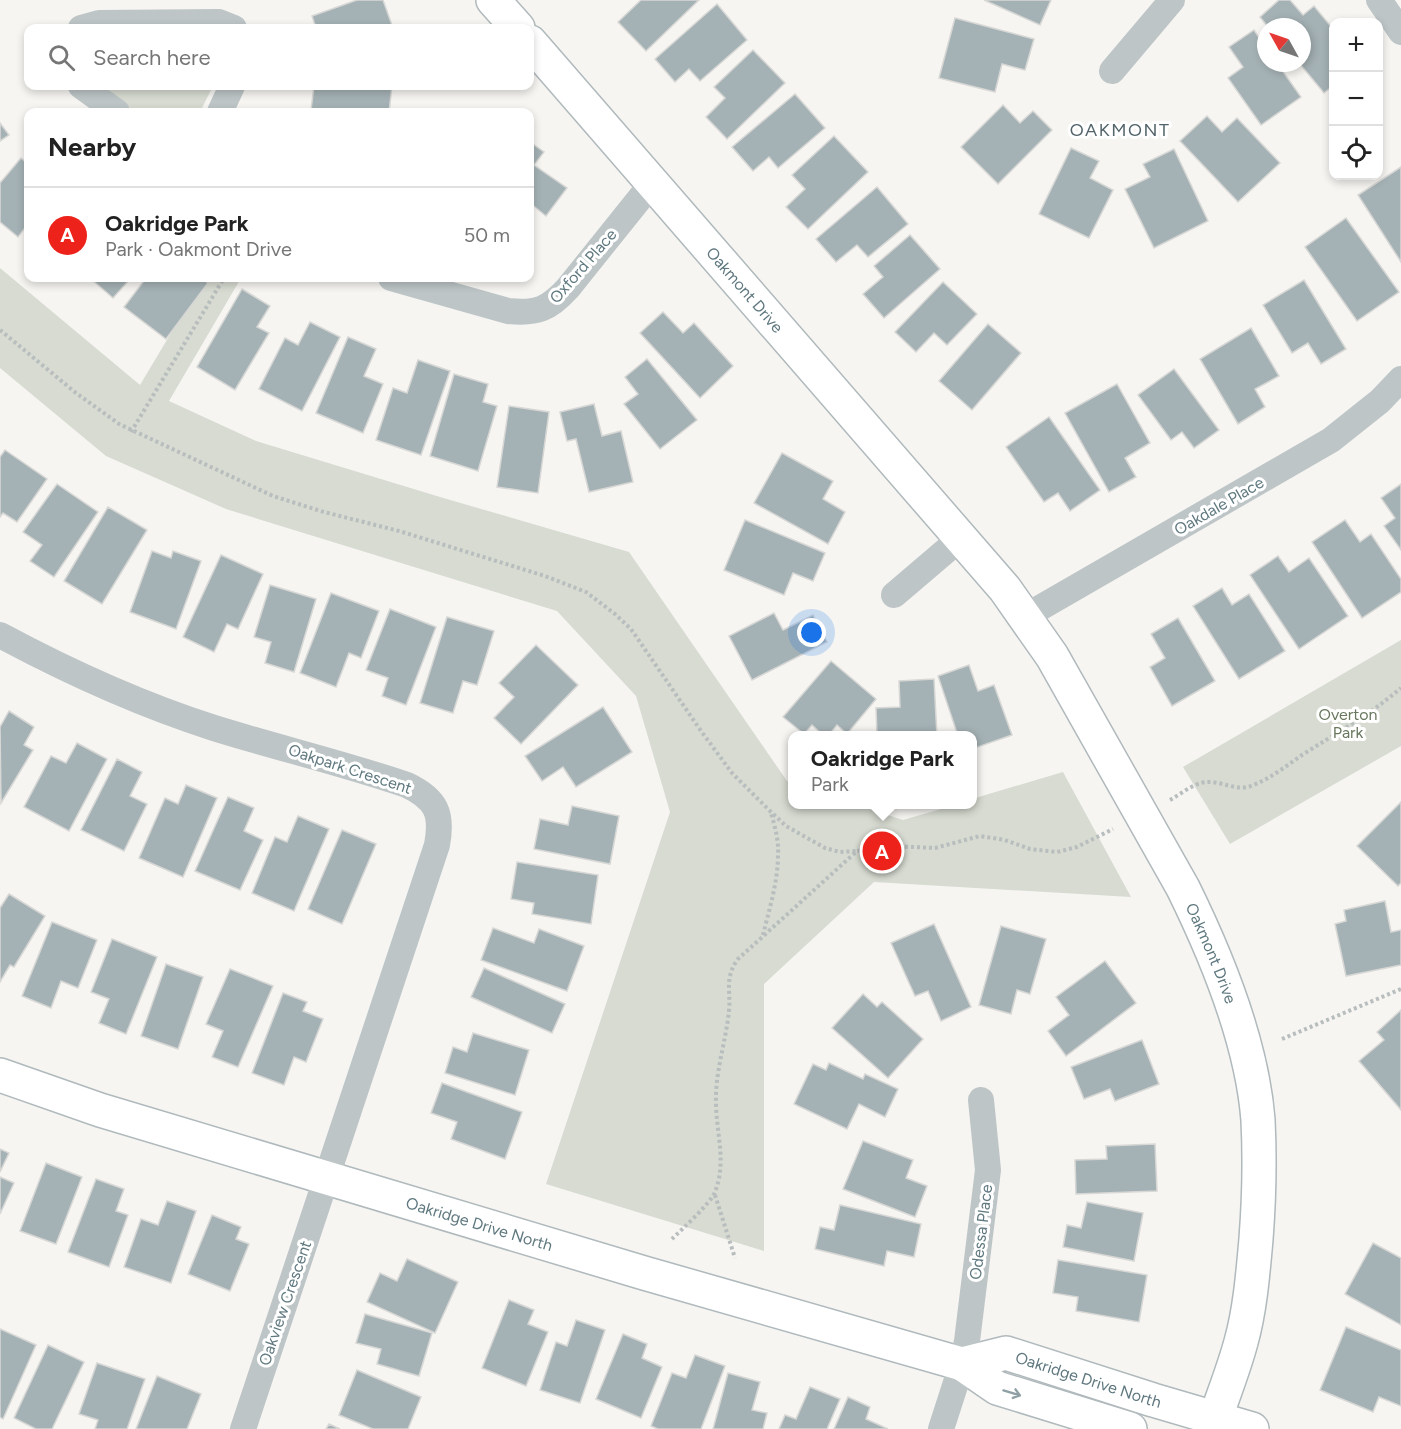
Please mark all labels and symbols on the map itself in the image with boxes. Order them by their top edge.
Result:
north arrow [1257,18,1311,72]
district label: OAKMONT [1070,119,1170,141]
street label: Oxford Place [546,225,621,307]
street label: Oakmont Drive [703,243,788,337]
street label: Oakdale Place [1171,473,1267,539]
your location [797,618,826,647]
park label: Overton Park [1319,705,1378,742]
street label: Oakpark Crescent [286,740,414,798]
pin: A [862,828,902,874]
street label: Oakmont Drive [1182,900,1241,1006]
street label: Odessa Place [966,1183,996,1281]
street label: Oakridge Drive North [404,1193,555,1255]
street label: Oakview Crescent [255,1238,315,1368]
street label: Oakridge Drive North [1013,1347,1164,1411]
one-way arrow [1002,1388,1021,1399]

